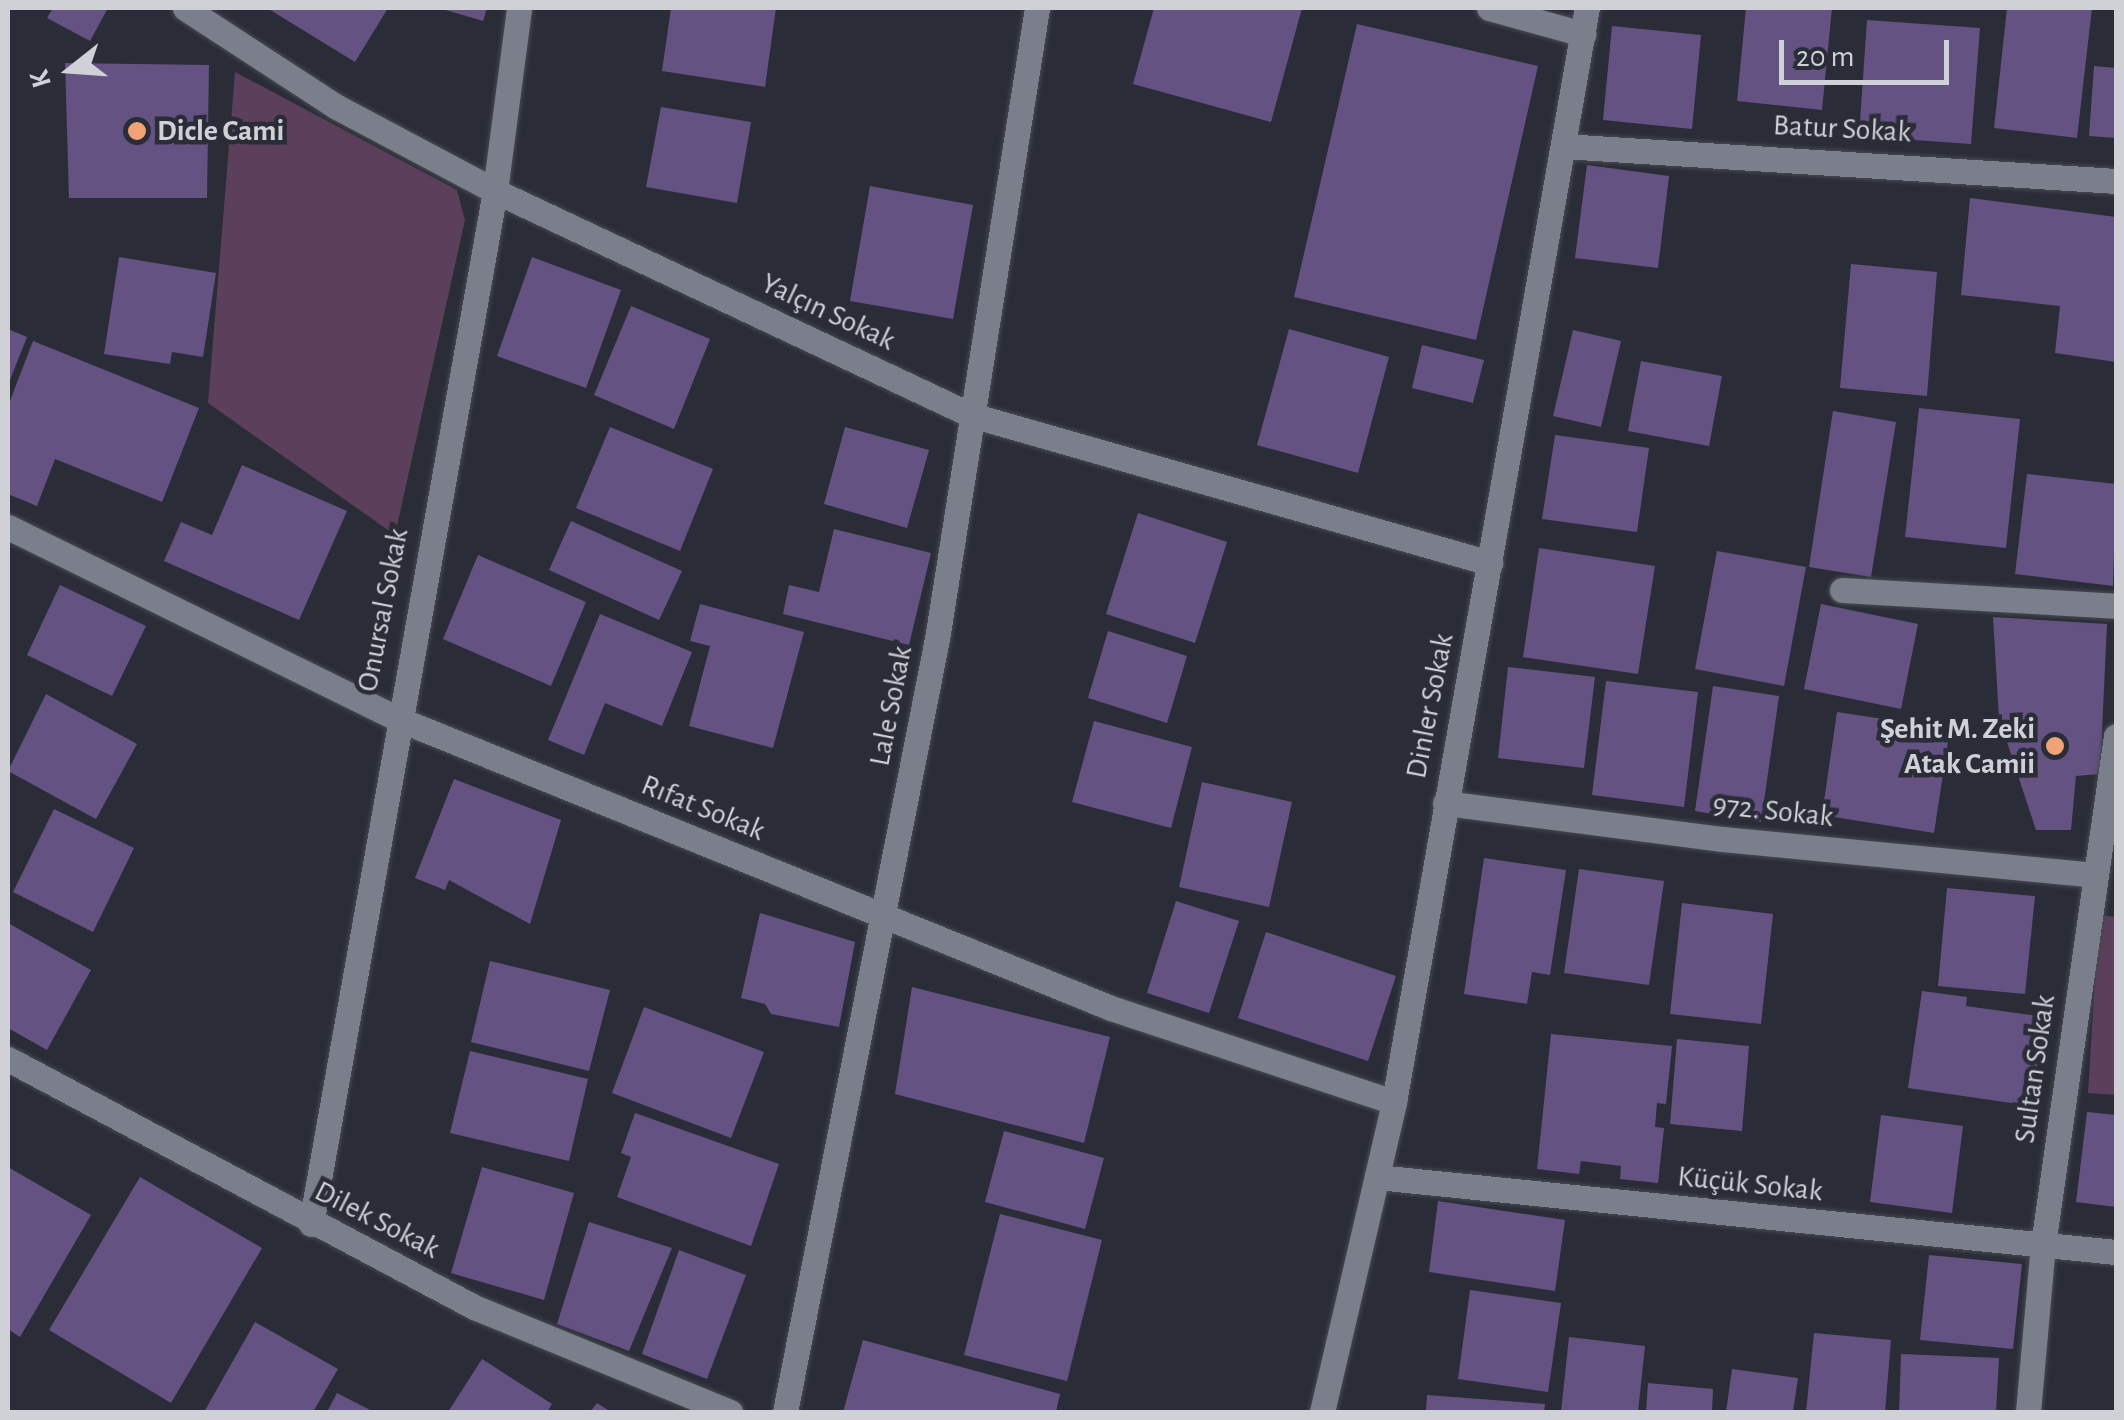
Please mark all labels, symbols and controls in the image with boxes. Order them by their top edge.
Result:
north arrow [20,20,120,120]
scale bar [1784,20,1954,82]
text: 20 m [1796,42,1854,72]
text: K [26,67,57,91]
street label: Batur Sokak [1772,107,1912,151]
place label: Dicle Cami [157,113,284,149]
marker: Dicle Cami [126,120,148,142]
street label: Yalçın Sokak [755,265,901,359]
street label: Onursal Sokak [350,525,416,695]
street label: Dinler Sokak [1398,630,1462,782]
street label: Lale Sokak [862,643,920,769]
place label: Şehit M. Zeki Atak Camii [1880,711,2035,782]
marker: Şehit M. Zeki Atak Camii [2044,735,2066,757]
street label: Rıfat Sokak [636,767,770,849]
street label: 972. Sokak [1711,787,1835,835]
street label: Sultan Sokak [2007,993,2063,1145]
street label: Küçük Sokak [1676,1158,1824,1210]
street label: Dilek Sokak [308,1173,446,1267]

